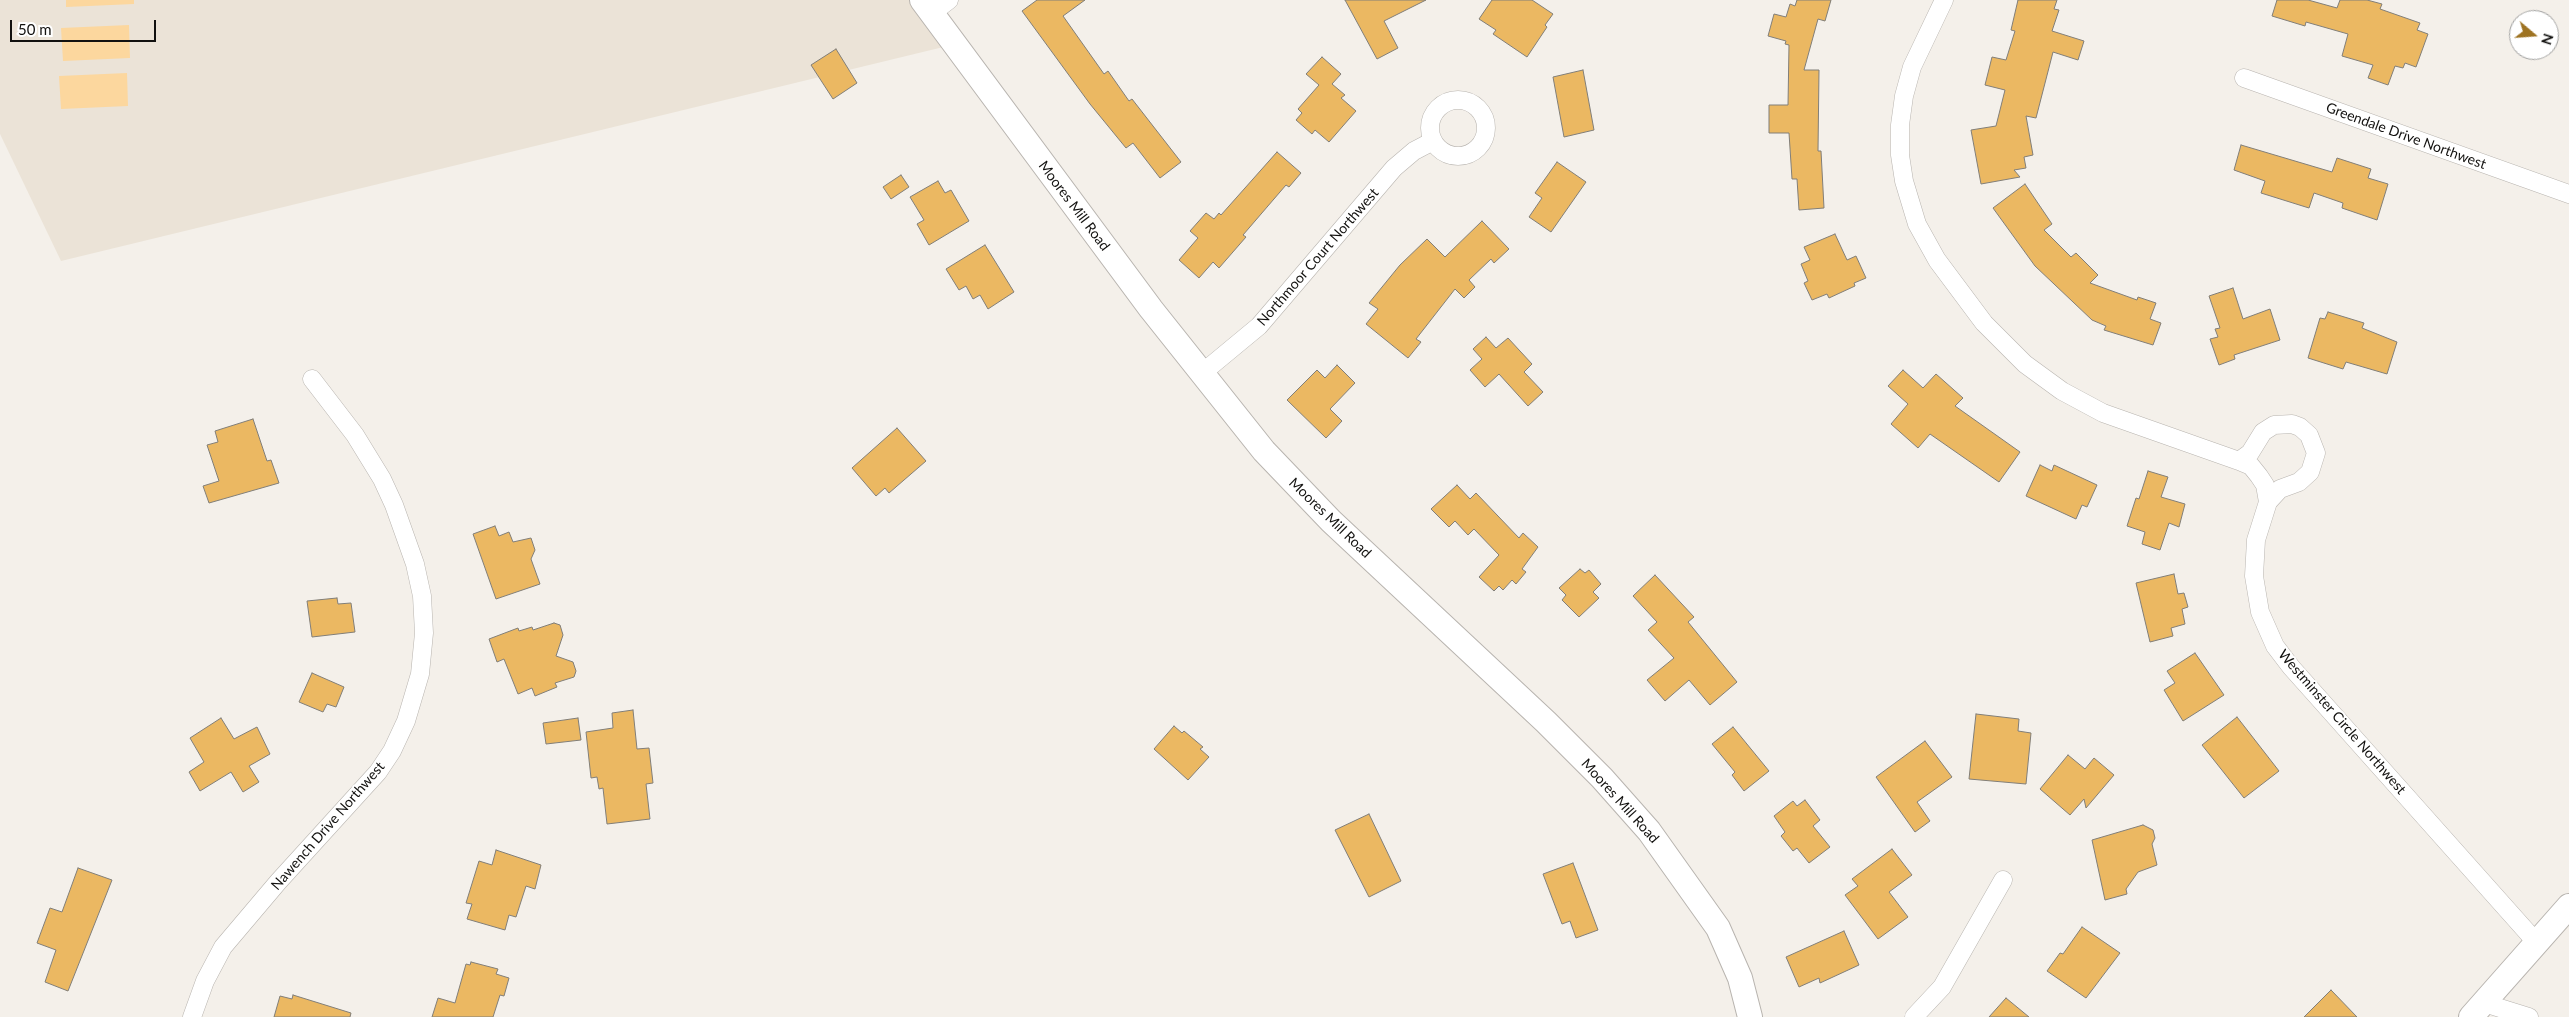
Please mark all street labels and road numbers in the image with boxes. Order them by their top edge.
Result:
street label: Greendale Drive Northwest [2324,99,2488,173]
street label: Moores Mill Road [1035,158,1113,254]
street label: Northmoor Court Northwest [1254,185,1382,329]
street label: Moores Mill Road [1285,474,1375,562]
street label: Westminster Circle Northwest [2275,646,2409,798]
street label: Moores Mill Road [1578,755,1662,847]
street label: Nawench Drive Northwest [268,759,388,893]

